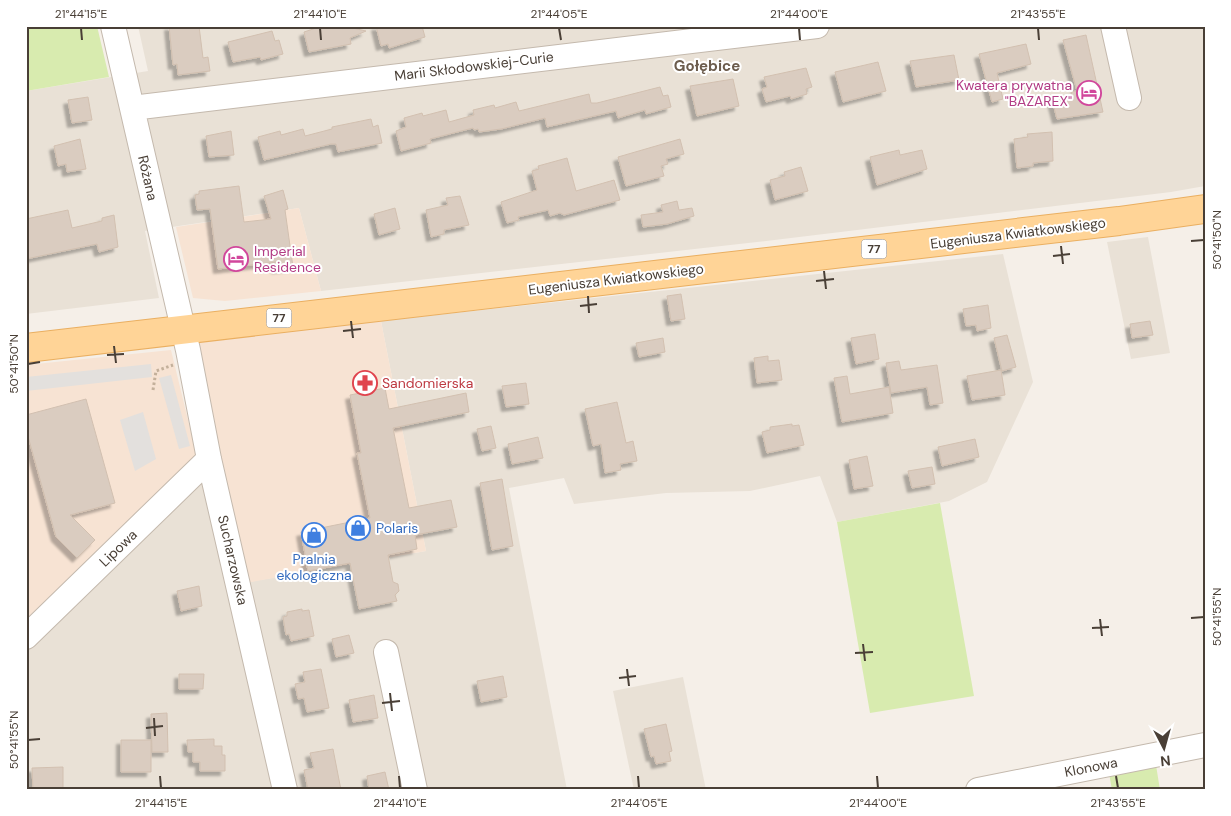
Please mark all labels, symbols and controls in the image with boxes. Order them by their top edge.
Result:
text: 21°44'15"E [55,6,107,22]
text: 21°44'10"E [293,6,347,22]
text: 21°44'05"E [531,6,588,22]
text: 21°44'00"E [770,6,828,22]
text: 21°43'55"E [1010,6,1066,22]
street label: Marii Skłodowskiej-Curie [393,47,555,85]
district label: Gołębice [674,56,740,76]
place label: Kwatera prywatna "BAZAREX" [956,76,1072,110]
hotel icon: Kwatera prywatna "BAZAREX" [1076,80,1102,106]
street label: Różana [134,154,162,202]
text: 50°41'50"N [1209,210,1225,270]
street label: Eugeniusza Kwiatkowskiego [929,213,1107,253]
road number: 77 [862,240,886,258]
place label: Imperial Residence [254,242,321,276]
hotel icon: Imperial Residence [223,246,249,272]
street label: Eugeniusza Kwiatkowskiego [527,259,705,299]
road number: 77 [266,308,292,328]
text: 50°41'50"N [6,334,22,394]
pharmacy icon: Sandomierska [352,370,378,396]
place label: Sandomierska [382,374,473,392]
street label: Sucharzowska [214,513,252,607]
shop icon: Polaris [345,515,371,541]
place label: Polaris [376,519,418,537]
shop icon: Pralnia ekologiczna [301,522,327,548]
street label: Lipowa [95,526,141,570]
place label: Pralnia ekologiczna [276,550,352,584]
text: 50°41'55"N [1209,588,1225,646]
text: 50°41'55"N [6,711,22,769]
north arrow [1138,724,1188,774]
text: N [1159,751,1171,770]
street label: Klonowa [1063,753,1119,781]
text: 21°44'15"E [135,795,187,811]
text: 21°44'10"E [373,795,427,811]
text: 21°44'05"E [611,795,668,811]
text: 21°44'00"E [849,795,907,811]
text: 21°43'55"E [1090,795,1146,811]

